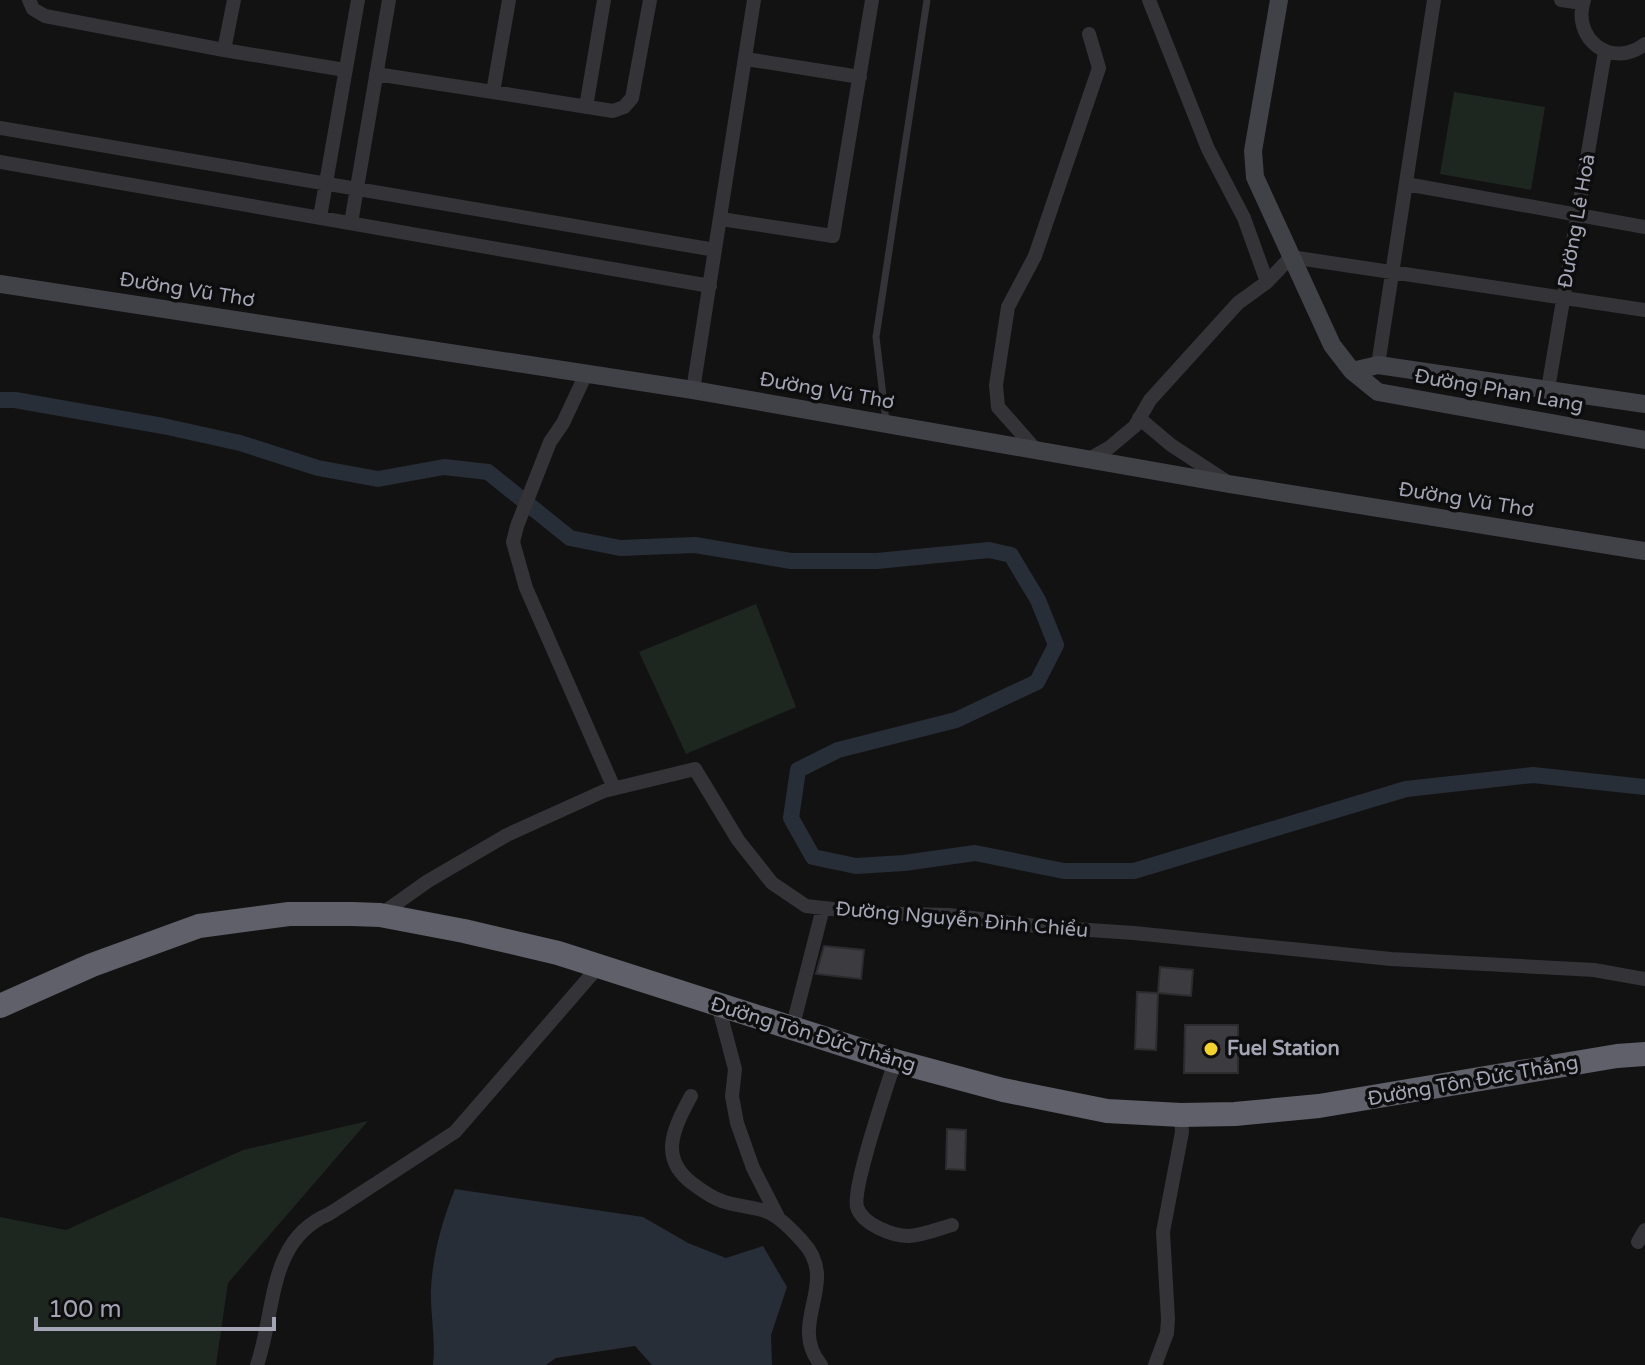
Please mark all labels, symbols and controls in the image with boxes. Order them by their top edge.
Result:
street label: Đường Lê Hoà [1553,152,1601,290]
street label: Đường Vũ Thơ [118,267,256,313]
street label: Đường Phan Lang [1413,364,1585,418]
street label: Đường Vũ Thơ [758,367,896,415]
street label: Đường Vũ Thơ [1397,477,1535,523]
street label: Đường Nguyễn Đình Chiểu [835,897,1089,943]
street label: Đường Tôn Đức Thắng [707,992,919,1078]
place label: Fuel Station [1227,1037,1340,1061]
marker: Fuel Station [1202,1040,1220,1058]
street label: Đường Tôn Đức Thắng [1366,1051,1580,1111]
scale bar [36,1281,274,1331]
text: 100 m [48,1295,122,1324]

